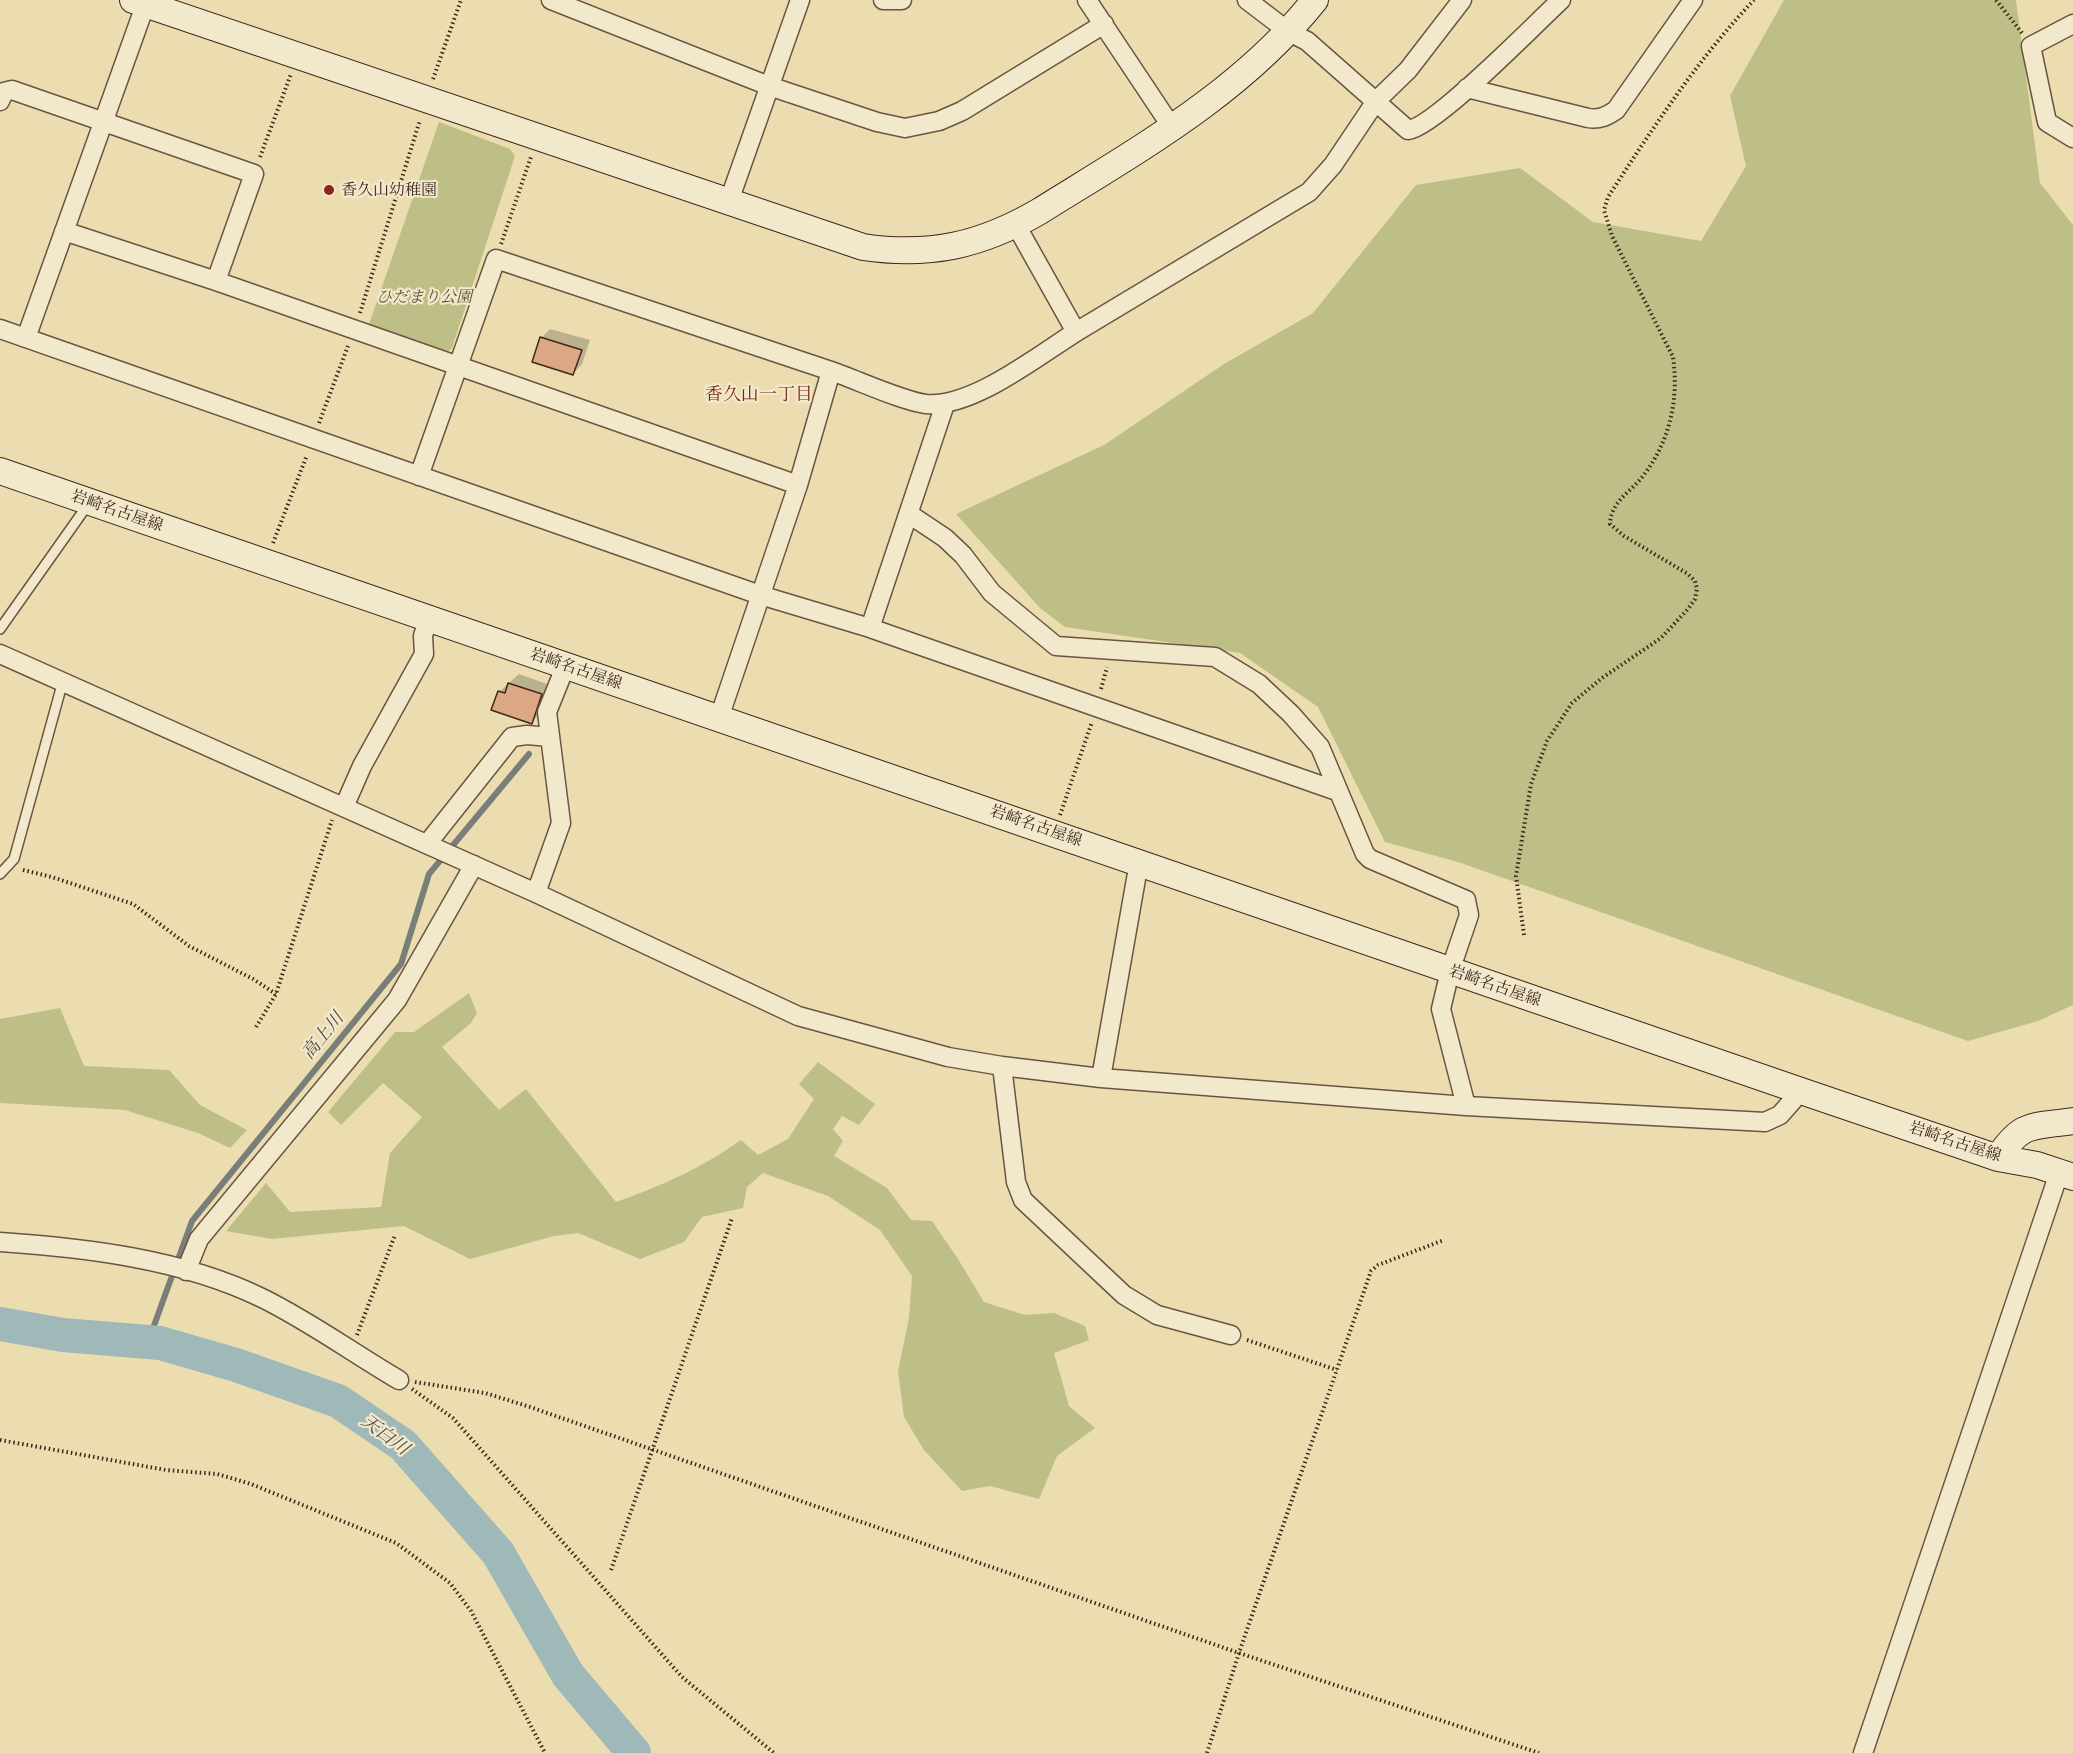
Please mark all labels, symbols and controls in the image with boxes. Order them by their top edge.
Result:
place label: 香久山幼稚園 [341,180,437,200]
marker: 香久山幼稚園 [322,183,336,197]
park label: ひだまり公園 [376,287,472,307]
district label: 香久山一丁目 [705,384,813,406]
street label: 岩崎名古屋線 [68,486,166,536]
street label: 岩崎名古屋線 [527,644,625,694]
street label: 岩崎名古屋線 [987,801,1085,851]
street label: 岩崎名古屋線 [1446,961,1544,1011]
water label: 高上川 [298,1008,348,1064]
street label: 岩崎名古屋線 [1906,1118,2004,1166]
water label: 天白川 [357,1410,413,1460]

